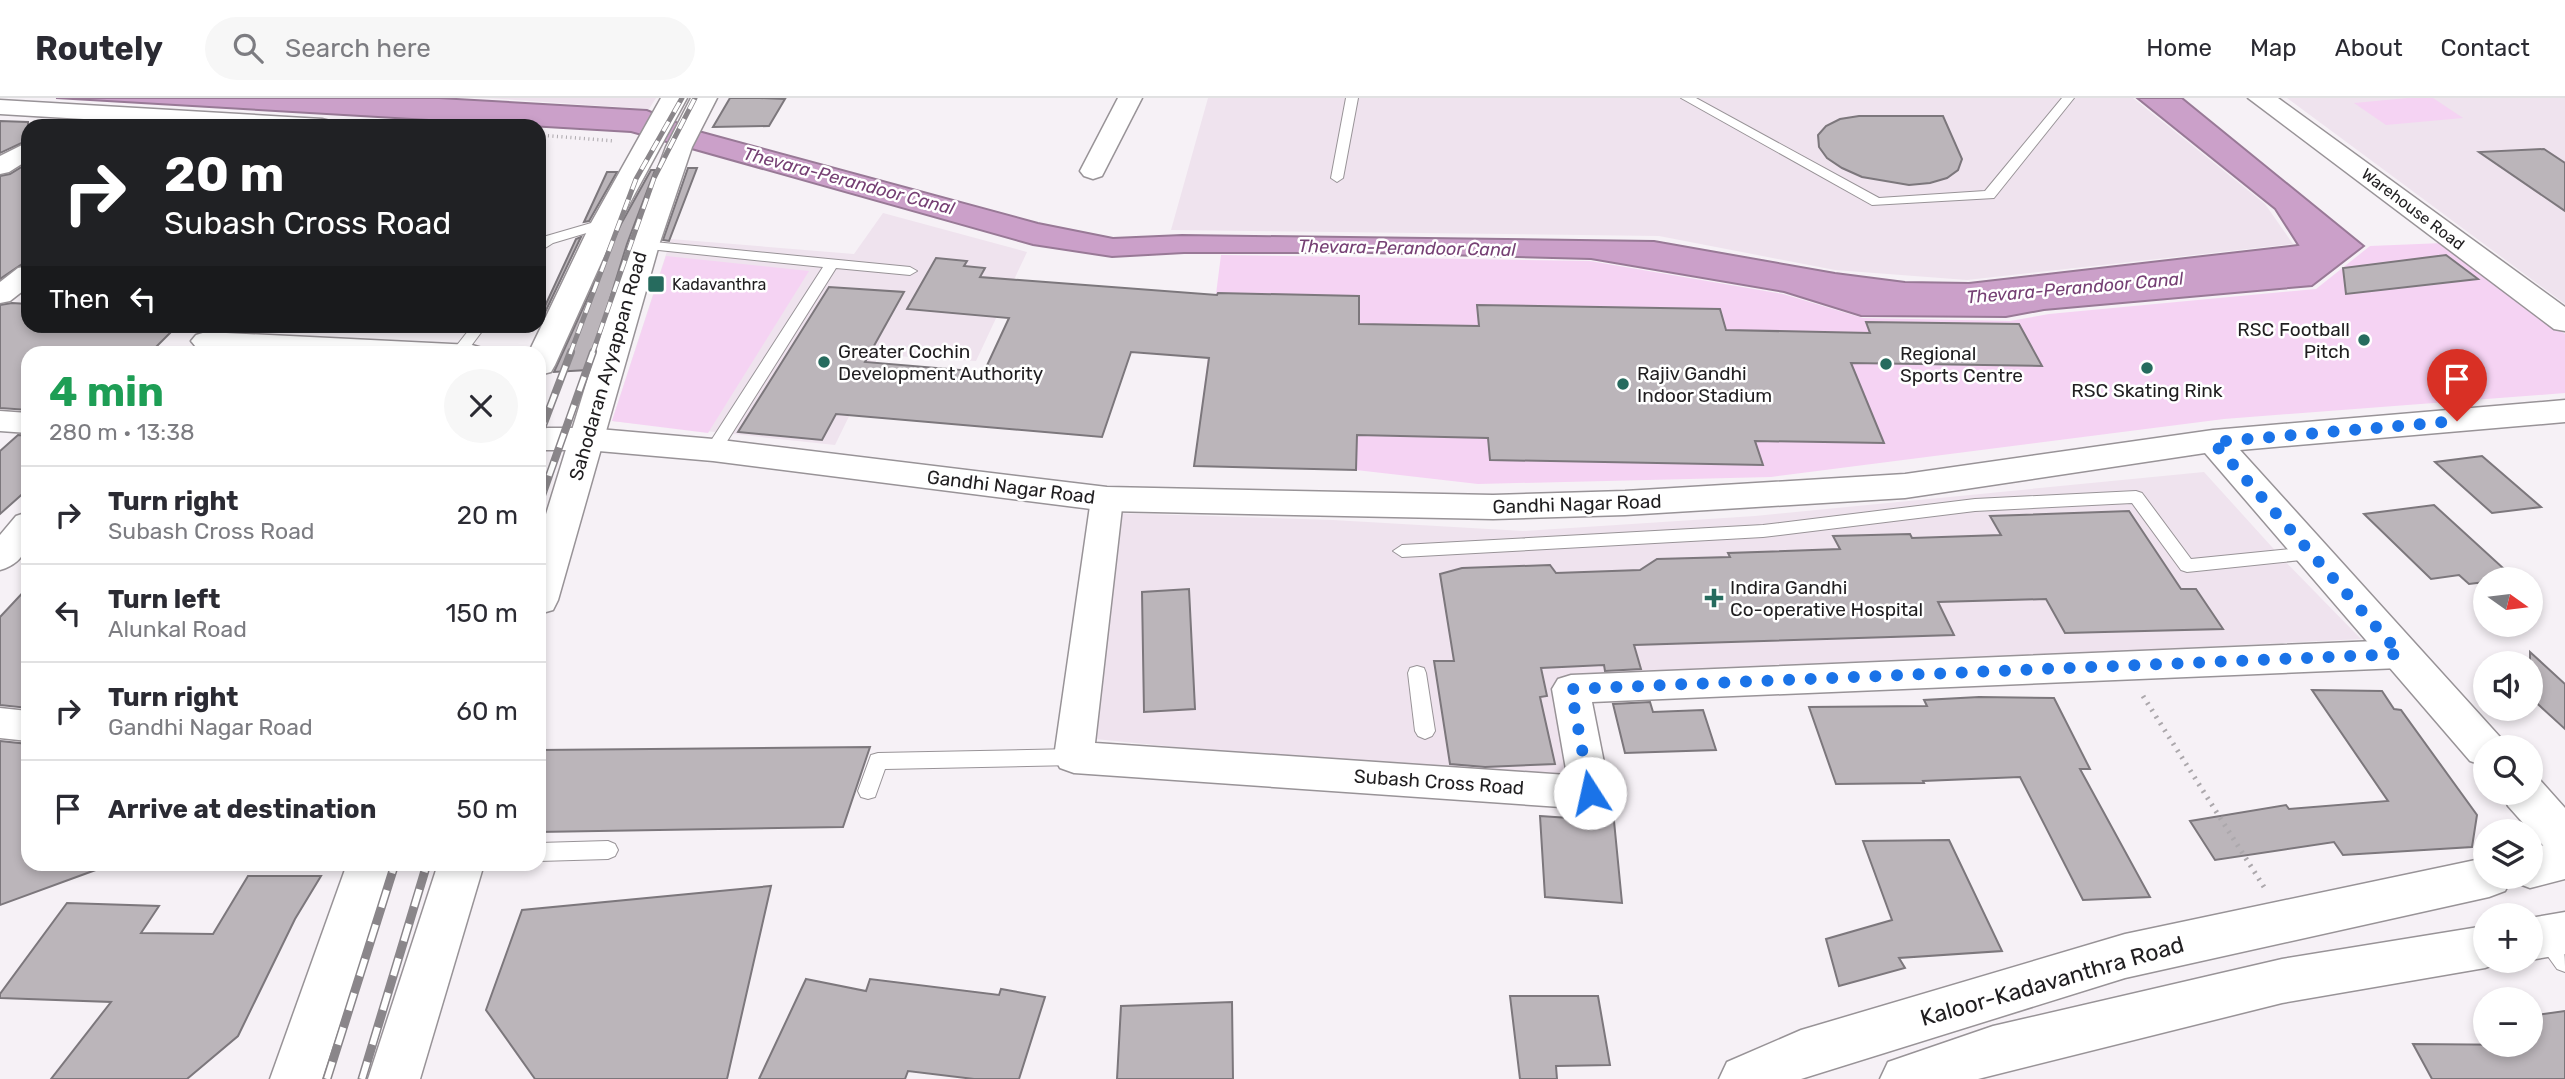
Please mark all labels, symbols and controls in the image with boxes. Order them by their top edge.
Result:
search box [205,17,695,80]
text: Routely [35,29,163,68]
icon: search [229,29,267,67]
text: Search here [285,33,431,64]
text: Home [2146,34,2212,62]
text: Map [2250,34,2297,62]
text: About [2335,34,2403,62]
text: Contact [2441,34,2530,62]
water label: Thevara-Perandoor Canal [741,142,958,220]
text: 20 m [164,145,285,203]
icon: right [49,147,140,238]
street label: Warehouse Road [2358,164,2468,254]
text: Subash Cross Road [164,204,451,242]
water label: Thevara-Perandoor Canal [1298,235,1517,261]
street label: Sahodaran Ayyappan Road [564,249,652,483]
water label: Thevara-Perandoor Canal [1966,268,2185,308]
marker: Kadavanthra [646,274,666,294]
place label: Kadavanthra [672,275,766,294]
icon: left [124,280,162,318]
text: Then [49,284,110,315]
place label: RSC Football Pitch [2237,318,2350,363]
marker: RSC Football Pitch [2356,332,2372,348]
place label: Greater Cochin Development Authority [838,340,1043,385]
place label: Regional Sports Centre [1900,342,2023,387]
pin [2427,349,2487,421]
marker: Greater Cochin Development Authority [816,354,832,370]
marker: Regional Sports Centre [1878,356,1894,372]
marker: RSC Skating Rink [2139,360,2155,376]
icon: arrive [2438,360,2476,398]
place label: Rajiv Gandhi Indoor Stadium [1637,362,1772,407]
text: 4 min [49,367,164,417]
button: close [444,369,518,443]
marker: Rajiv Gandhi Indoor Stadium [1615,376,1631,392]
place label: RSC Skating Rink [2071,379,2223,402]
text: 280 m · 13:38 [49,418,195,446]
street label: Gandhi Nagar Road [926,465,1096,509]
text: Turn right [108,486,238,517]
street label: Gandhi Nagar Road [1492,490,1662,518]
icon: right [49,496,87,534]
text: 20 m [457,500,518,531]
text: Subash Cross Road [108,517,315,545]
north arrow [2473,567,2543,637]
map controls [2473,567,2543,1057]
place label: Indira Gandhi Co-operative Hospital [1730,576,1923,621]
text: Turn left [108,584,220,615]
marker: Indira Gandhi Co-operative Hospital [1704,588,1724,608]
icon: left [49,594,87,632]
text: 150 m [445,598,518,629]
text: Alunkal Road [108,615,247,643]
button: sound [2473,651,2543,721]
text: Turn right [108,682,238,713]
icon: right [49,692,87,730]
text: 60 m [456,696,518,727]
text: Gandhi Nagar Road [108,713,313,741]
button: search [2473,735,2543,805]
position arrow [1553,756,1627,830]
street label: Subash Cross Road [1353,765,1525,799]
icon: arrive [49,790,87,828]
text: Arrive at destination [108,794,376,825]
text: 50 m [457,794,518,825]
button: layers [2473,819,2543,889]
button: + [2473,903,2543,973]
street label: Kaloor-Kadavanthra Road [1917,930,2187,1032]
button: − [2473,987,2543,1057]

